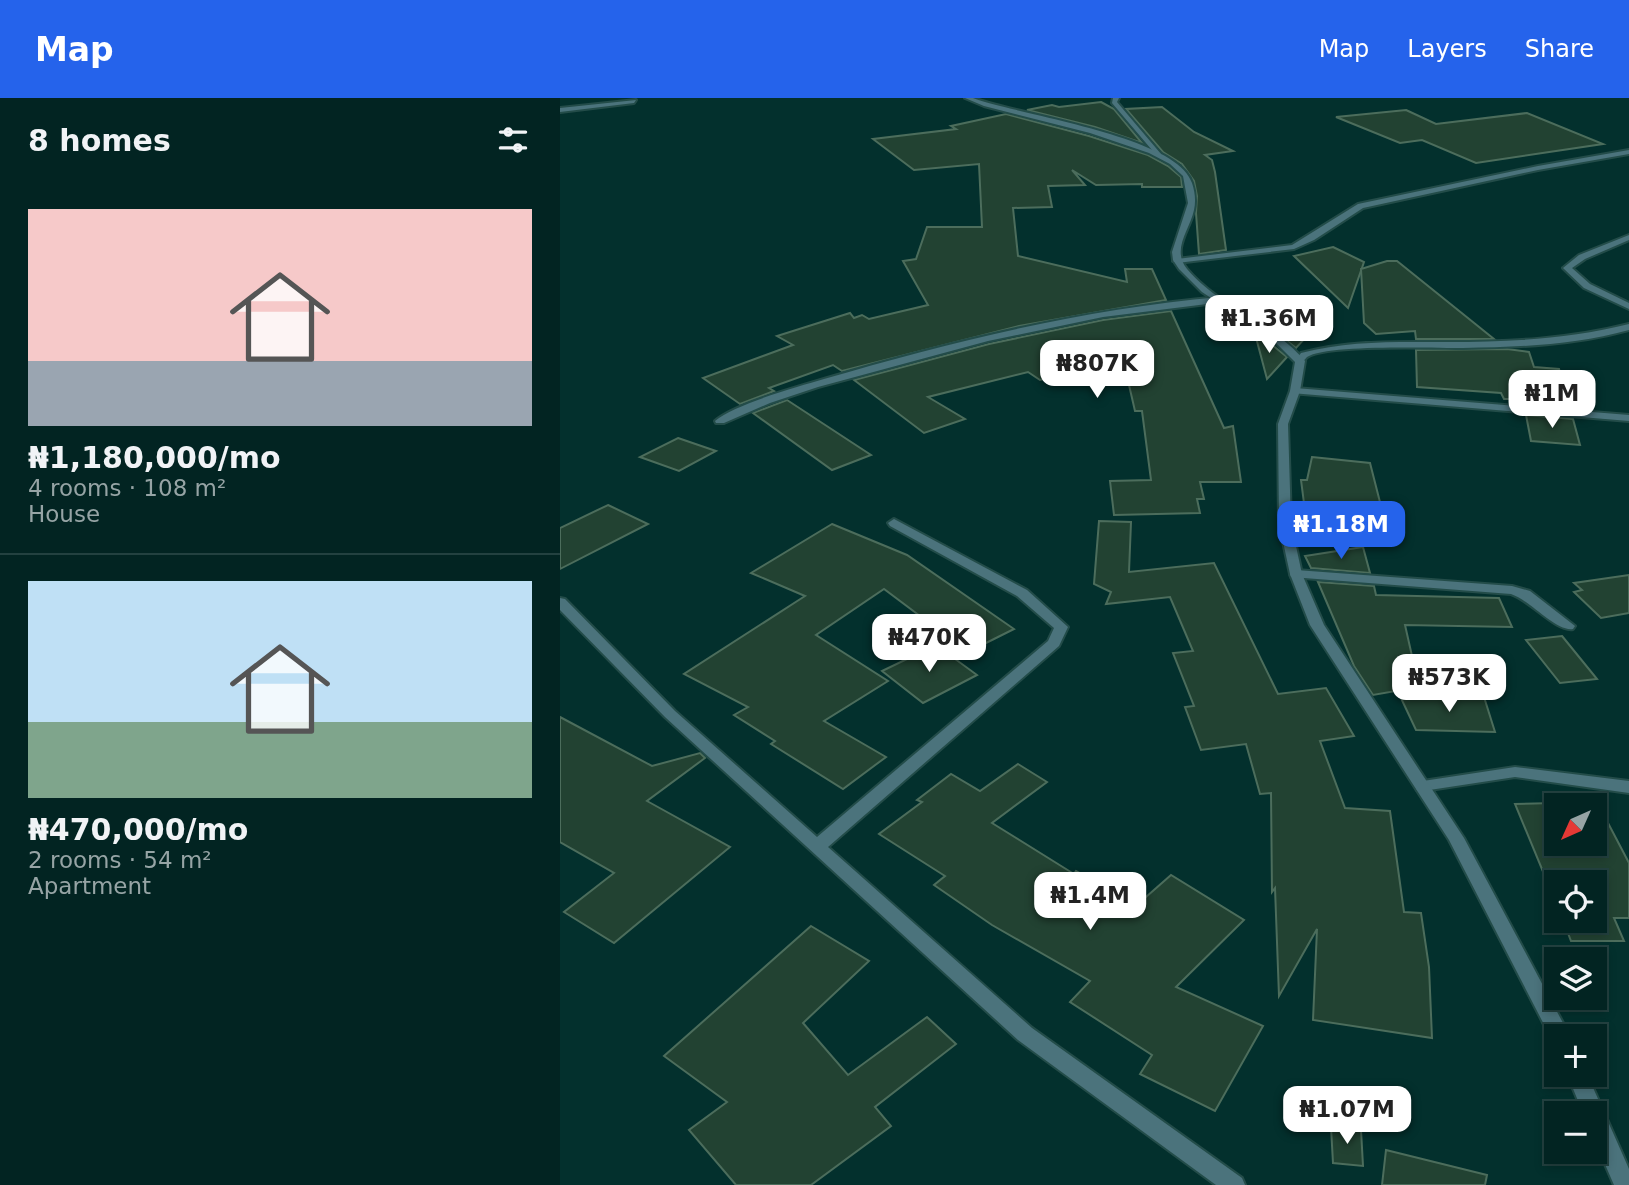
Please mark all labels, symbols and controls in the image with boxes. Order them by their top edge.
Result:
text: Map [35,30,114,69]
text: Map [1319,35,1369,63]
text: Layers [1407,35,1487,63]
text: Share [1525,35,1594,63]
icon: filters [494,121,532,159]
text: 8 homes [28,123,171,158]
icon: home [217,254,343,380]
pin: ₦1.36M [1212,296,1326,355]
text: ₦1.36M [1221,305,1317,331]
pin: ₦807K [1048,341,1146,400]
text: ₦807K [1056,350,1138,376]
pin: ₦1M [1518,370,1586,430]
text: ₦1M [1525,380,1579,406]
text: ₦1,180,000/mo [28,440,281,475]
text: 4 rooms · 108 m² [28,475,226,501]
text: House [28,501,100,527]
pin: ₦1.18M [1284,502,1398,561]
text: ₦1.18M [1293,511,1389,537]
pin: ₦470K [880,614,978,674]
text: ₦470K [888,624,970,650]
icon: home [217,626,343,752]
pin: ₦573K [1400,654,1498,714]
text: ₦573K [1408,664,1490,690]
north arrow [1544,793,1606,856]
map controls [1544,793,1607,1164]
text: ₦470,000/mo [28,812,248,847]
text: 2 rooms · 54 m² [28,847,212,873]
button: locate [1544,870,1607,933]
pin: ₦1.4M [1041,872,1139,932]
text: Apartment [28,873,151,899]
text: ₦1.4M [1050,882,1130,908]
button: layers [1544,947,1607,1010]
button: + [1544,1024,1607,1087]
pin: ₦1.07M [1290,1086,1404,1146]
text: ₦1.07M [1299,1096,1395,1122]
button: − [1544,1101,1607,1164]

